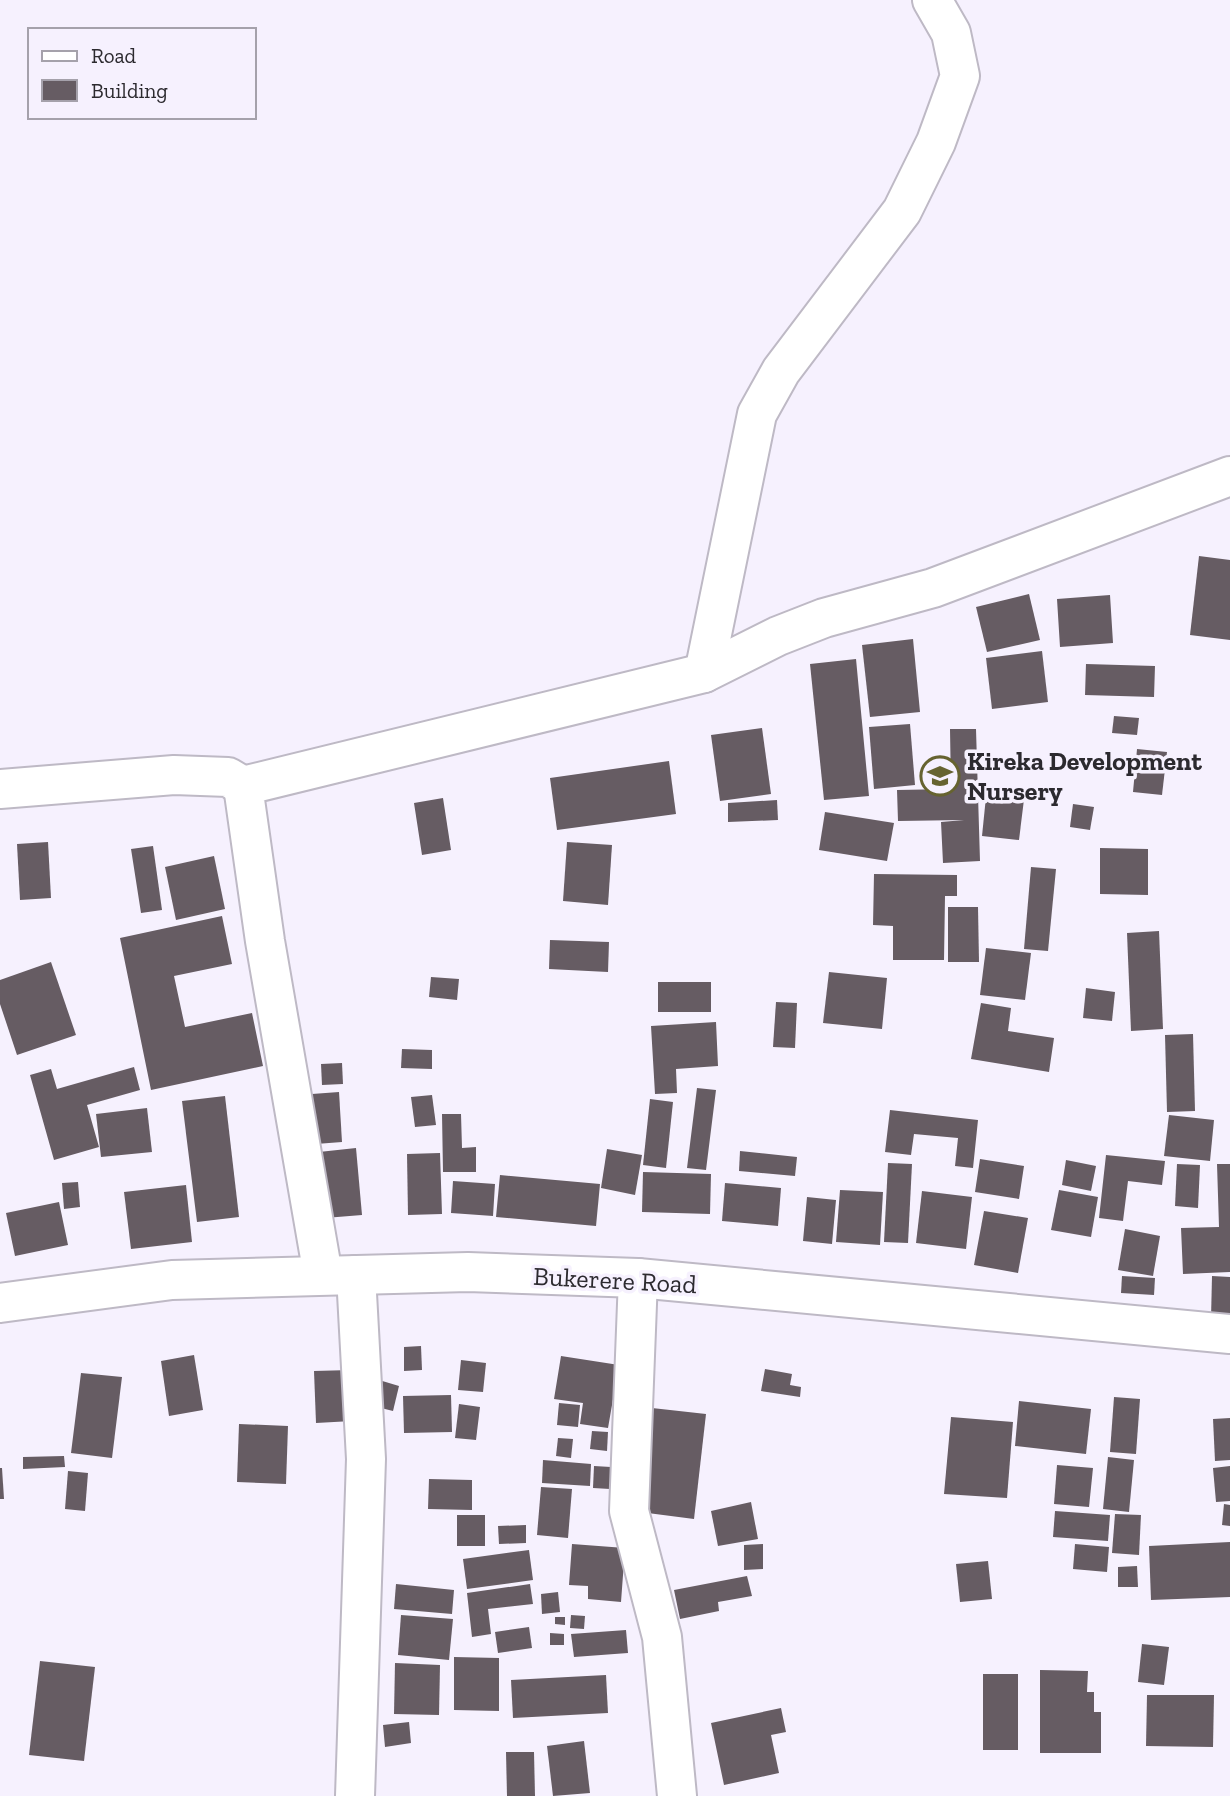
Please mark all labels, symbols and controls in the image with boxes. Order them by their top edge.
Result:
legend [28,28,256,119]
text: Road [91,43,137,68]
text: Building [91,78,168,103]
place label: Kireka Development Nursery [967,745,1203,807]
school or university icon: Kireka Development Nursery [919,755,961,797]
street label: Bukerere Road [532,1260,698,1300]

